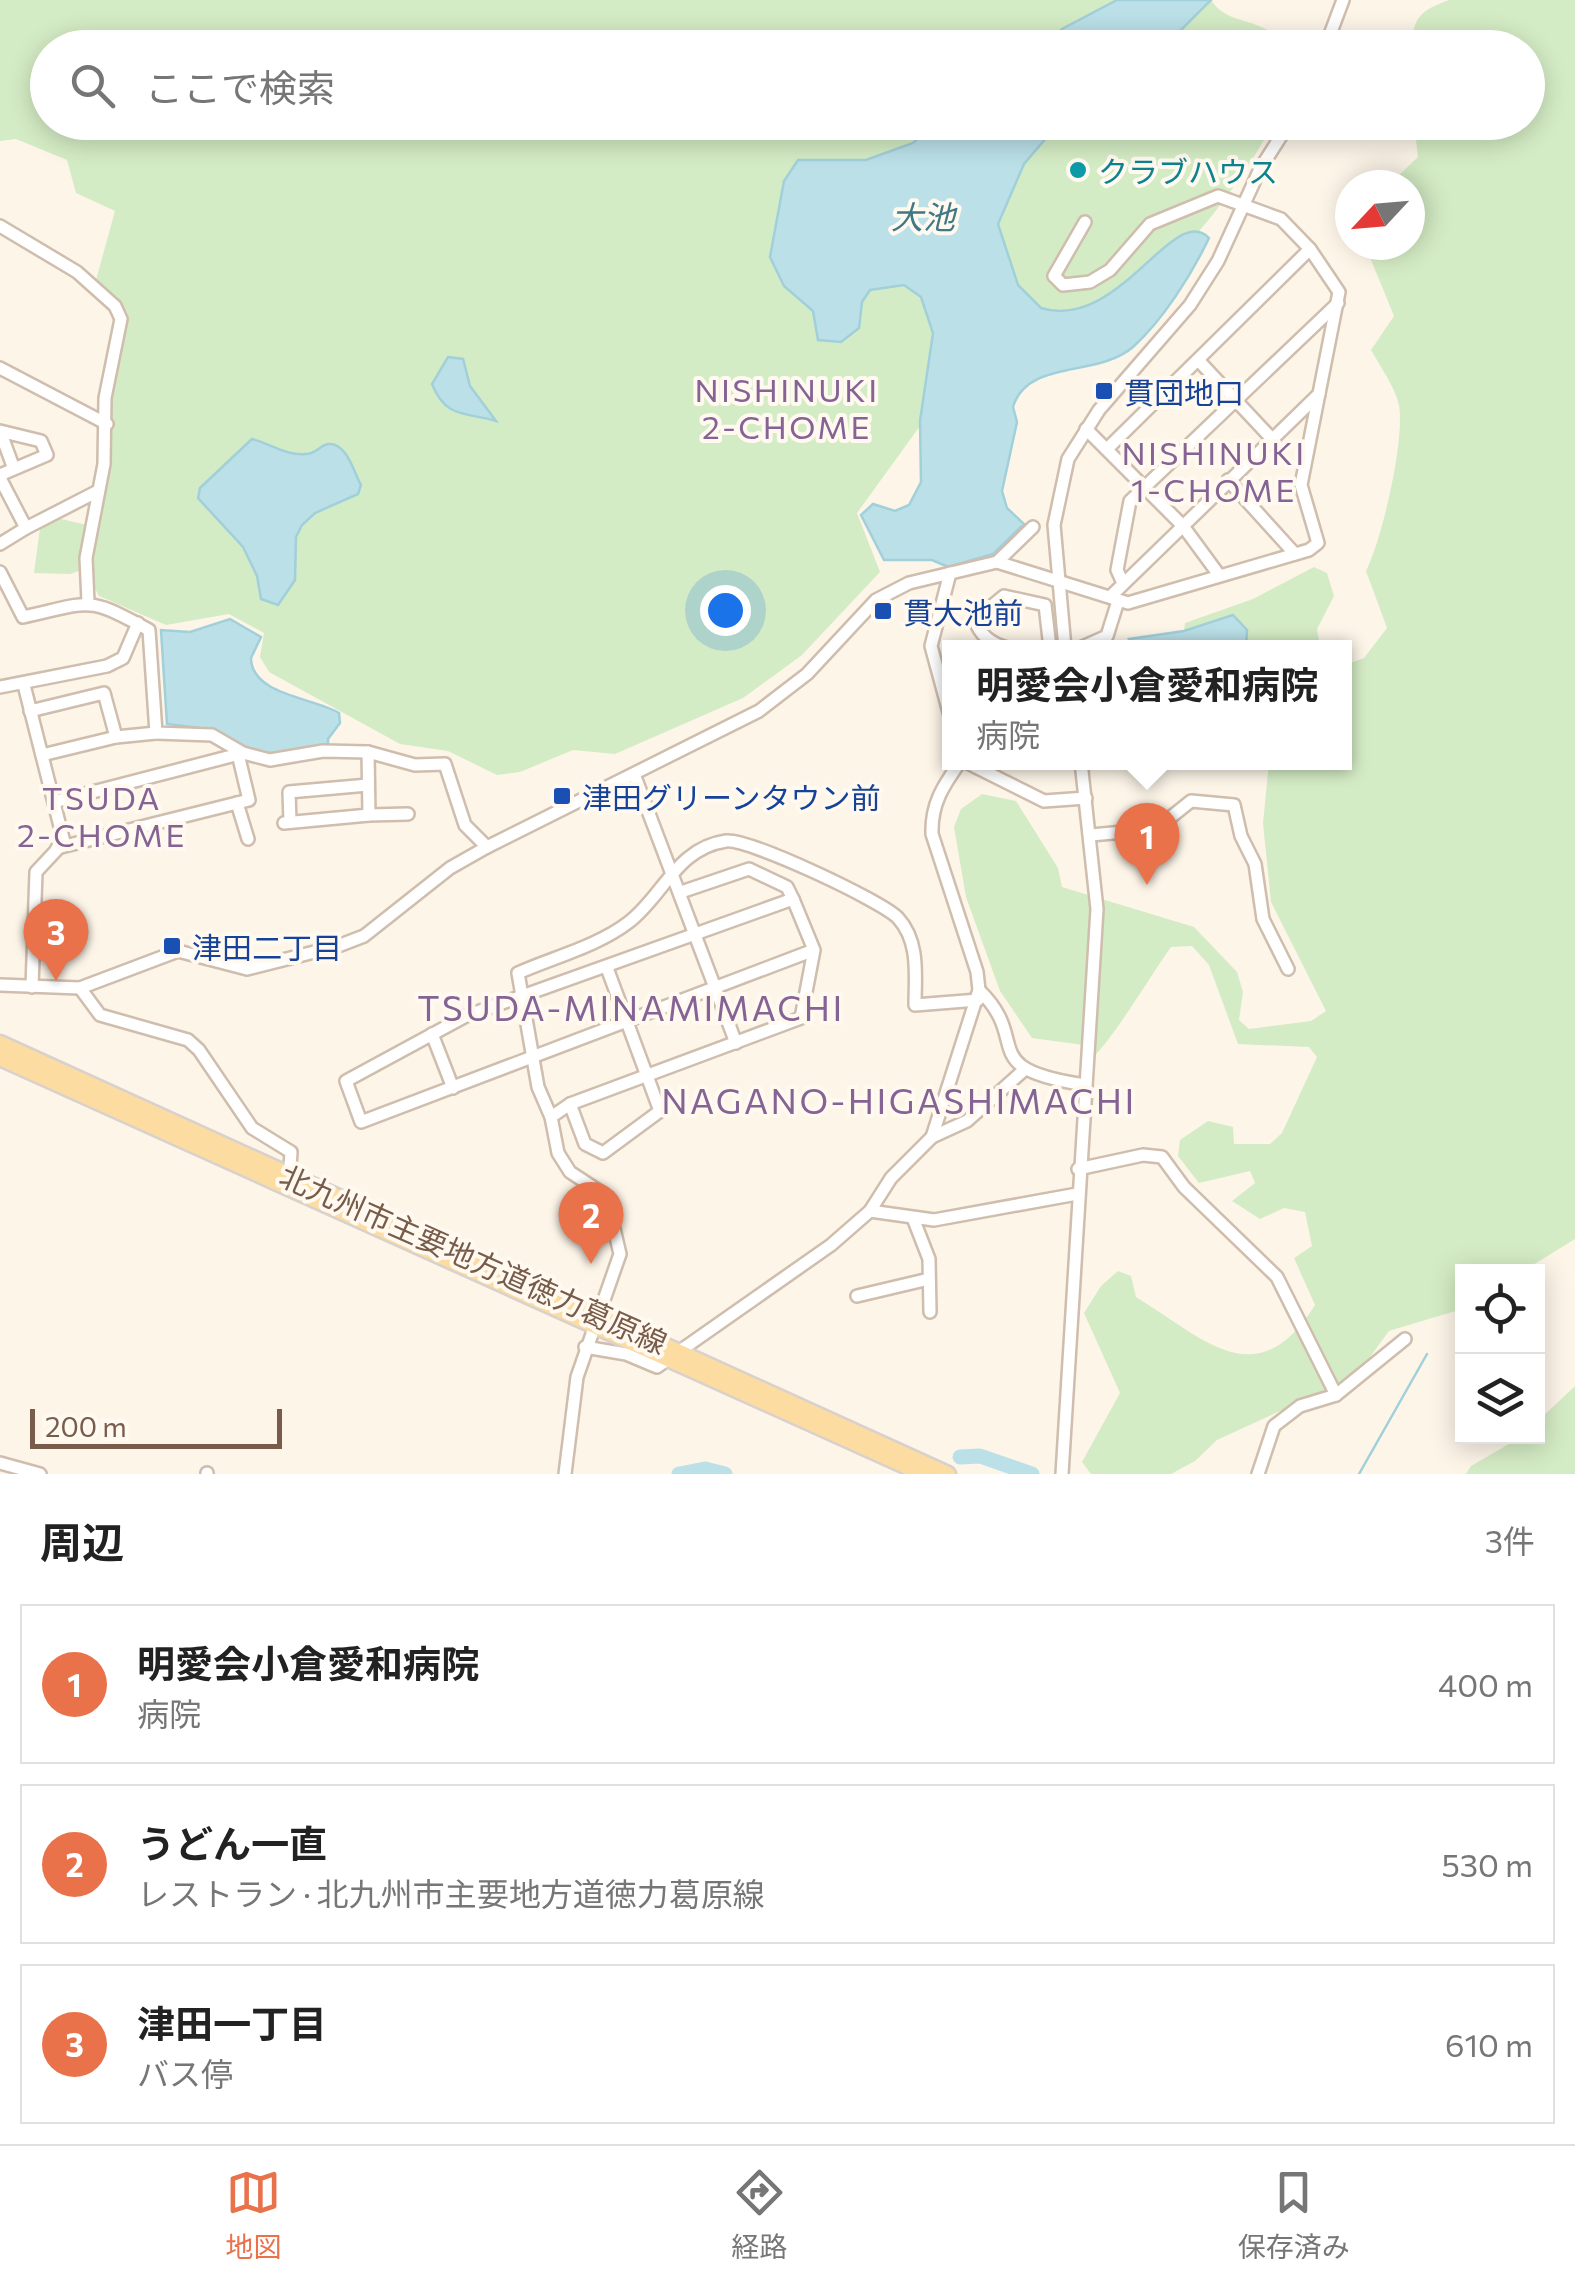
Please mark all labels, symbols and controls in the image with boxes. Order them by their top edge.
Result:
search box [30,30,1545,140]
icon: search [65,58,120,113]
text: ここで検索 [145,63,335,110]
place label: クラブハウス [1098,152,1278,189]
marker: クラブハウス [1067,159,1089,181]
north arrow [1335,170,1425,260]
water label: 大池 [891,196,958,236]
district label: NISHINUKI 2-CHOME [694,369,880,446]
place label: 貫団地口 [1124,373,1244,410]
marker: 貫団地口 [1093,380,1115,402]
district label: NISHINUKI 1-CHOME [1121,432,1307,509]
your location [700,585,751,636]
place label: 貫大池前 [903,593,1023,630]
marker: 貫大池前 [872,600,894,622]
popup [942,640,1352,770]
text: 明愛会小倉愛和病院 [976,660,1318,707]
text: 病院 [976,714,1040,754]
district label: TSUDA 2-CHOME [17,777,187,854]
place label: 津田グリーンタウン前 [582,778,881,815]
marker: 津田グリーンタウン前 [551,785,573,807]
pin: 1 [1114,802,1180,885]
pin: 3 [23,898,88,981]
place label: 津田二丁目 [192,928,342,965]
marker: 津田二丁目 [161,935,183,957]
district label: TSUDA-MINAMIMACHI [417,985,845,1028]
district label: NAGANO-HIGASHIMACHI [661,1078,1137,1121]
street label: 北九州市主要地方道徳力葛原線 [275,1156,673,1360]
pin: 2 [558,1182,624,1264]
map controls [1455,1264,1545,1444]
button: locate [1455,1264,1545,1354]
button: layers [1455,1354,1545,1444]
scale bar [30,1404,282,1448]
text: 200 m [45,1409,127,1443]
text: 周辺 [40,1515,124,1567]
text: 3件 [1485,1520,1535,1560]
text: 明愛会小倉愛和病院 [137,1639,479,1686]
text: 1 [67,1664,82,1704]
text: 400 m [1438,1664,1533,1704]
text: 病院 [137,1693,201,1733]
text: うどん一直 [137,1819,327,1866]
text: 2 [65,1844,84,1884]
text: 530 m [1441,1844,1533,1884]
text: レストラン · 北九州市主要地方道徳力葛原線 [137,1873,765,1913]
text: 津田一丁目 [137,1999,327,2046]
text: 3 [65,2024,84,2064]
text: 610 m [1445,2024,1533,2064]
text: バス停 [137,2053,233,2093]
tab: 地図 [225,2165,281,2265]
tab: 経路 [731,2165,788,2265]
tab: 保存済み [1238,2165,1350,2265]

